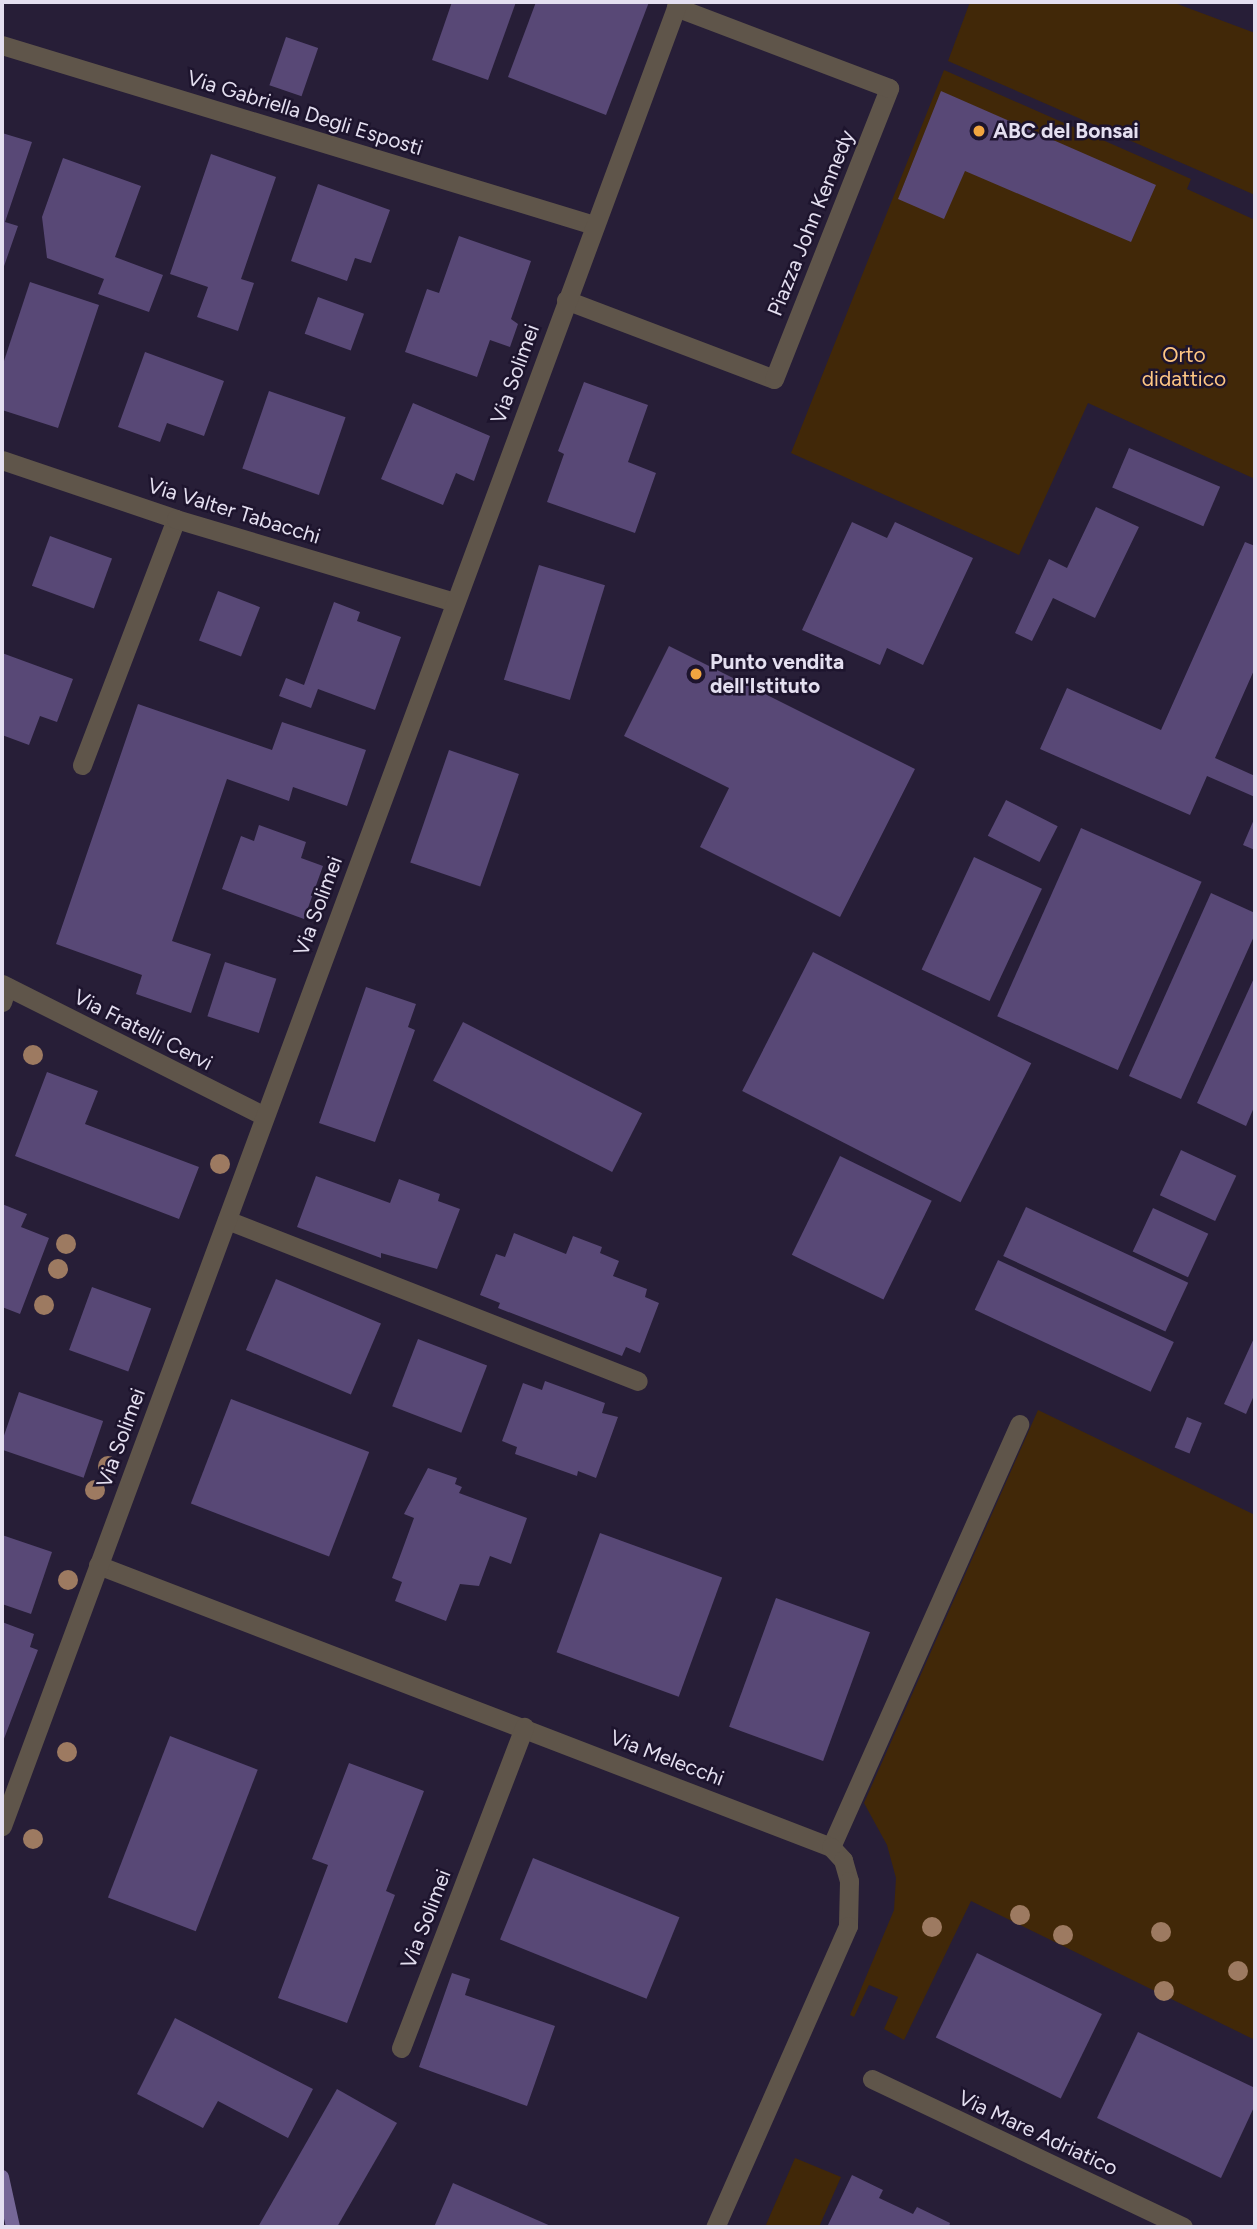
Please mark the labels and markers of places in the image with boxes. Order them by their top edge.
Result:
place label: ABC del Bonsai [993,118,1139,144]
marker: ABC del Bonsai [971,123,987,139]
place label: Punto vendita dell'Istituto [710,649,844,699]
marker: Punto vendita dell'Istituto [688,666,704,682]

